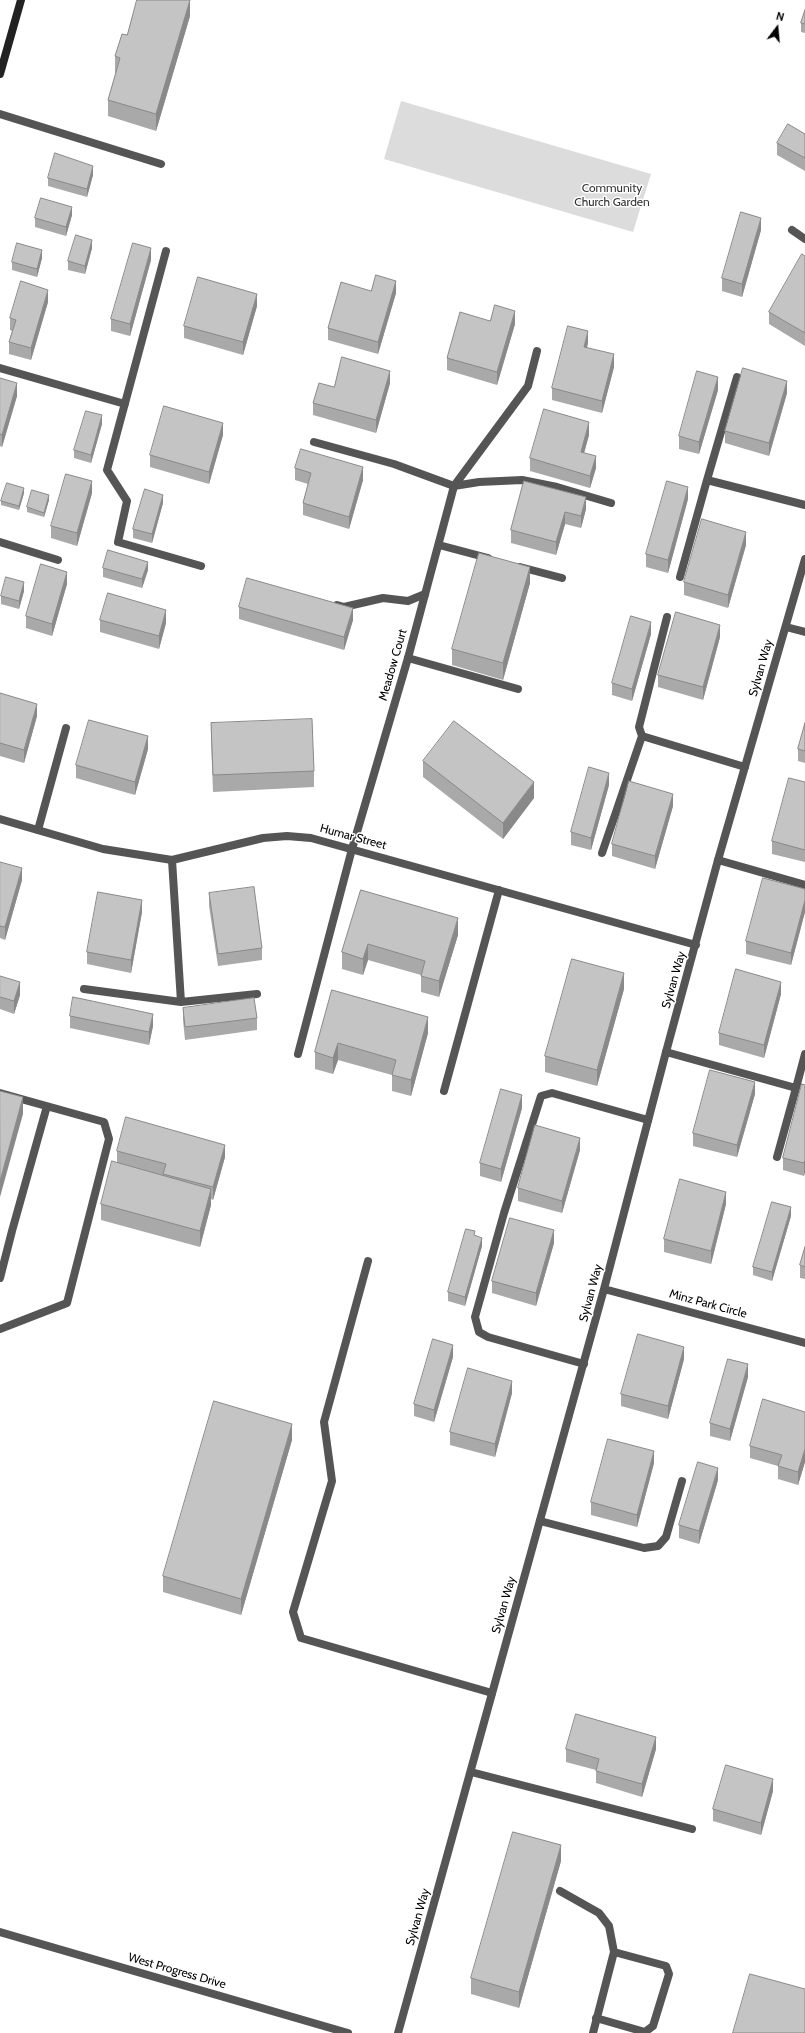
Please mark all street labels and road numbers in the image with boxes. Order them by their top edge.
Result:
street label: Meadow Court [376,627,410,703]
street label: Sylvan Way [746,638,776,698]
street label: Humar Street [318,821,388,853]
street label: Sylvan Way [659,950,689,1010]
street label: Sylvan Way [576,1263,606,1323]
street label: Minz Park Circle [668,1287,748,1321]
street label: Sylvan Way [489,1575,519,1635]
street label: Sylvan Way [403,1887,433,1947]
street label: West Progress Drive [126,1950,228,1992]

